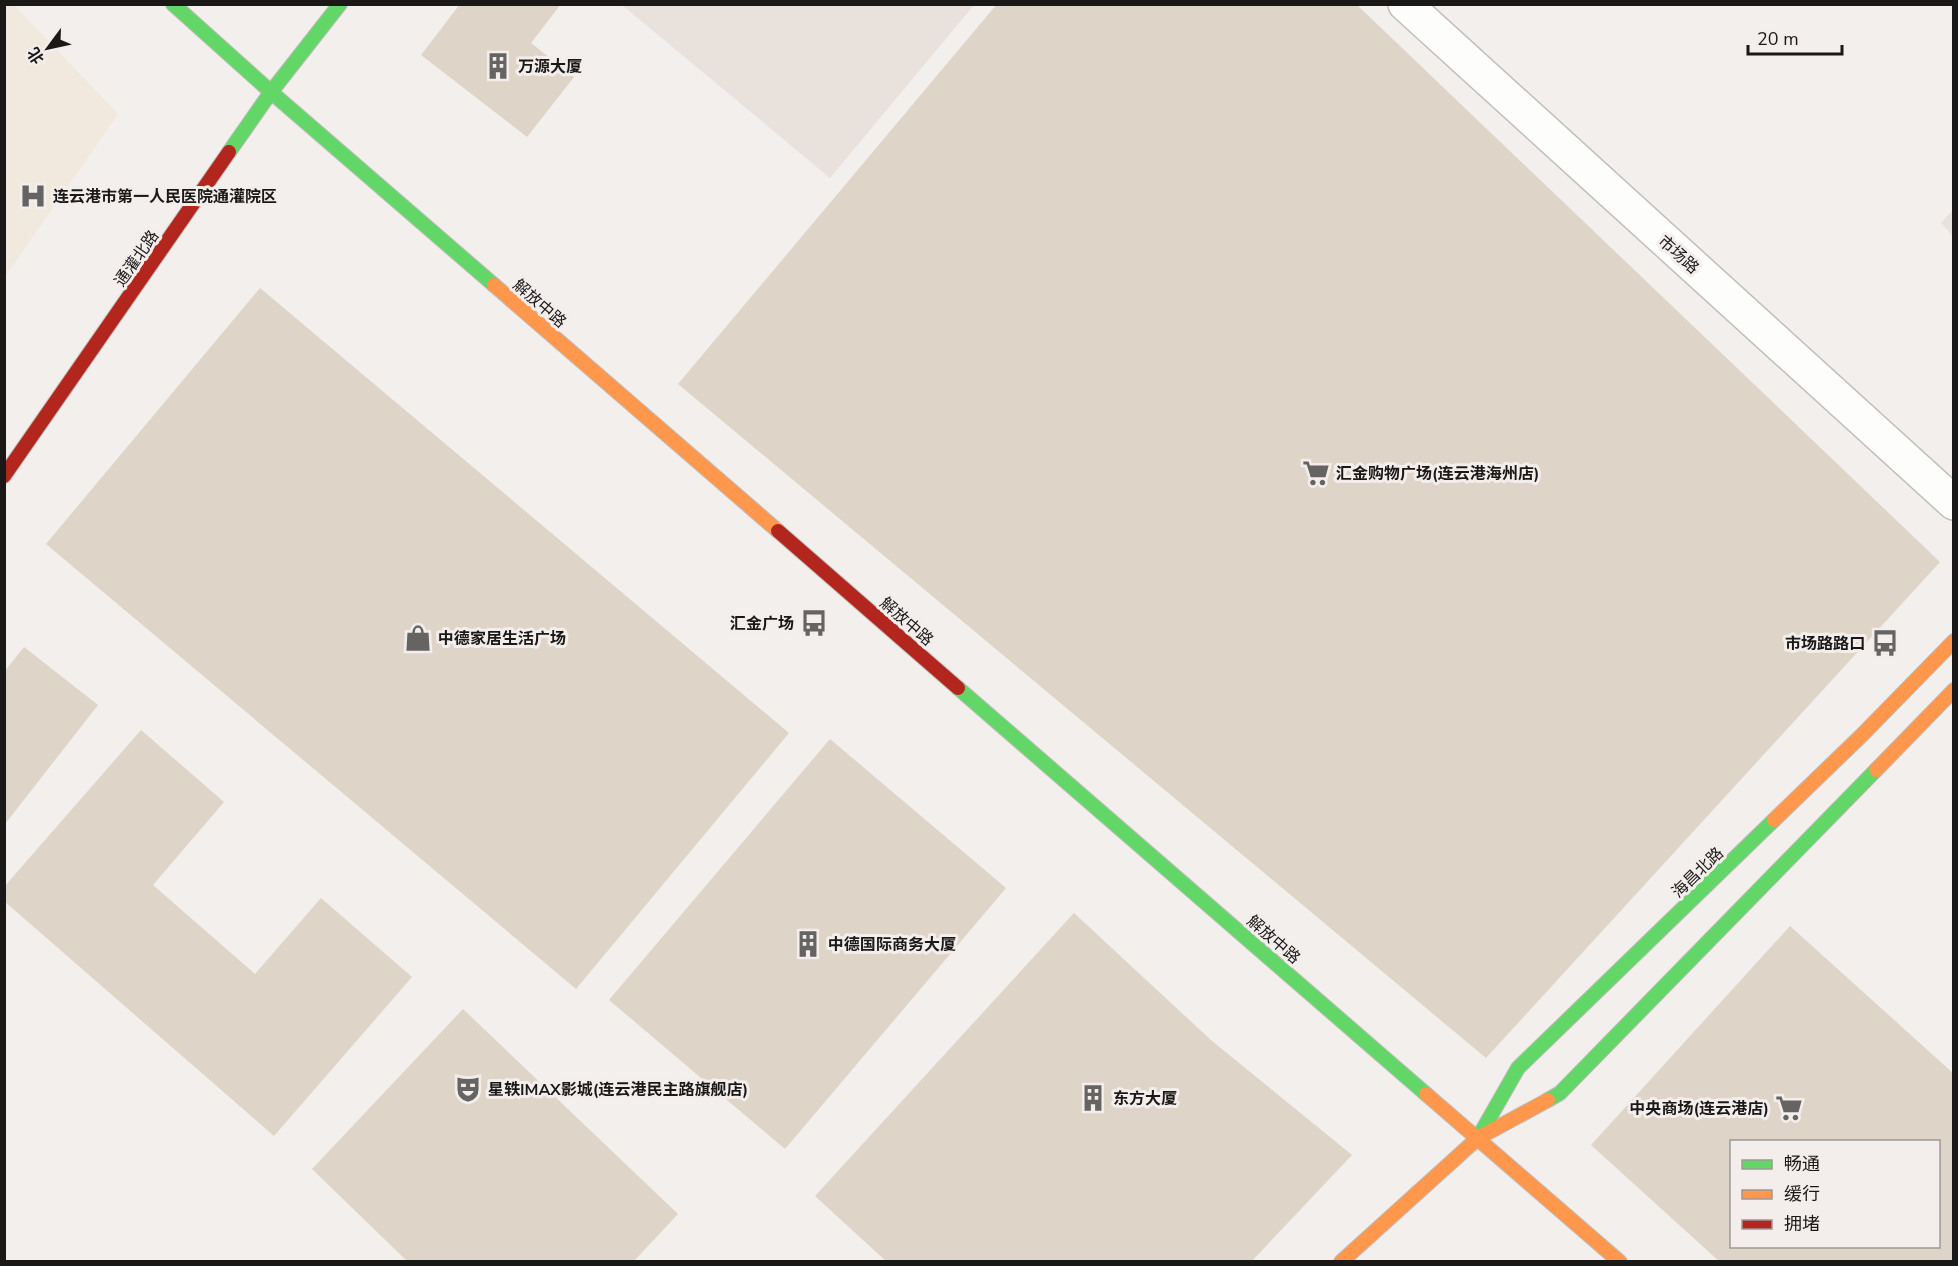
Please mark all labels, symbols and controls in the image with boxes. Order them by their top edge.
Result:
north arrow [18,18,78,78]
scale bar [1748,18,1842,56]
text: 20 m [1757,27,1799,51]
text: 北 [23,43,50,68]
building icon: 万源大厦 [483,51,513,81]
place label: 万源大厦 [518,56,582,78]
hospital icon: 连云港市第一人民医院通灌院区 [18,181,48,211]
place label: 连云港市第一人民医院通灌院区 [52,186,277,208]
street label: 通灌北路 [109,226,164,291]
street label: 市场路 [1653,231,1704,279]
street label: 解放中路 [508,274,571,333]
supermarket icon: 汇金购物广场(连云港海州店) [1301,458,1331,488]
place label: 汇金购物广场(连云港海州店) [1336,463,1539,485]
street label: 解放中路 [875,592,938,651]
bus stop icon: 汇金广场 [799,608,829,638]
place label: 汇金广场 [730,613,794,635]
shop icon: 中德家居生活广场 [403,623,433,653]
place label: 中德家居生活广场 [438,628,566,650]
bus stop icon: 市场路路口 [1870,628,1900,658]
place label: 市场路路口 [1785,633,1865,655]
street label: 海昌北路 [1667,843,1728,903]
street label: 解放中路 [1242,910,1305,969]
building icon: 中德国际商务大厦 [793,929,823,959]
place label: 中德国际商务大厦 [828,934,956,956]
theatre icon: 星轶IMAX影城(连云港民主路旗舰店) [453,1074,483,1104]
place label: 星轶IMAX影城(连云港民主路旗舰店) [488,1079,748,1101]
building icon: 东方大厦 [1078,1083,1108,1113]
place label: 东方大厦 [1113,1088,1177,1110]
supermarket icon: 中央商场(连云港店) [1774,1093,1804,1123]
place label: 中央商场(连云港店) [1630,1098,1769,1120]
legend [1730,1140,1940,1248]
text: 畅通 [1784,1152,1820,1176]
text: 缓行 [1784,1182,1820,1206]
text: 拥堵 [1784,1212,1820,1236]

